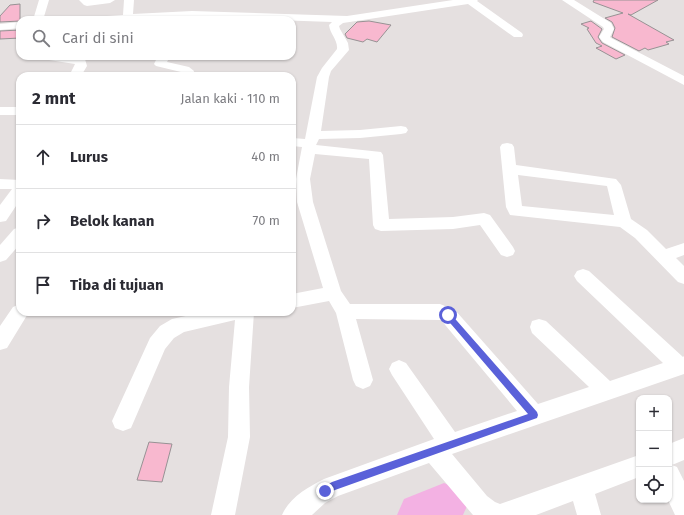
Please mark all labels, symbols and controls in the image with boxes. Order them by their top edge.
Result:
search box [16,16,296,60]
icon: search [30,27,52,49]
text: Cari di sini [62,29,134,47]
text: 2 mnt [32,88,76,109]
text: Jalan kaki · 110 m [180,91,280,106]
icon: ahead [32,146,54,168]
text: Lurus [70,148,108,166]
text: 40 m [251,149,280,164]
icon: right [32,210,54,232]
text: Belok kanan [70,212,154,230]
text: 70 m [253,213,280,228]
icon: arrive [32,274,54,296]
text: Tiba di tujuan [70,276,164,294]
route start [439,306,457,324]
map controls [636,395,672,503]
button: + [636,395,672,431]
button: − [636,431,672,467]
button: locate [636,467,672,503]
route end [316,482,334,500]

